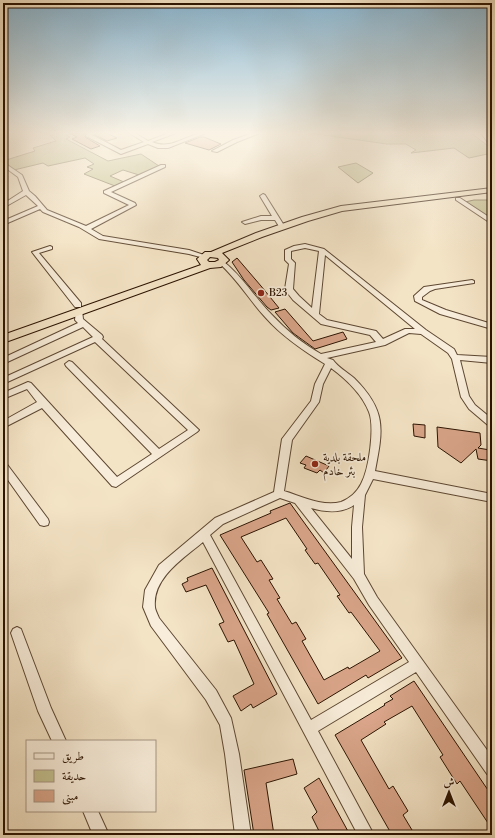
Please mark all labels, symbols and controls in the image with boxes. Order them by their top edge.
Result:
place label: B23 [268,287,288,299]
marker: B23 [256,288,266,298]
place label: ملحقة بلدية بئر خادم [323,450,366,482]
marker: ملحقة بلدية بئر خادم [310,459,320,469]
legend [26,740,156,812]
text: طريق [62,749,84,764]
text: حديقة [62,769,86,784]
north arrow [429,772,469,812]
text: ش [444,776,455,790]
text: مبنى [62,789,78,805]

